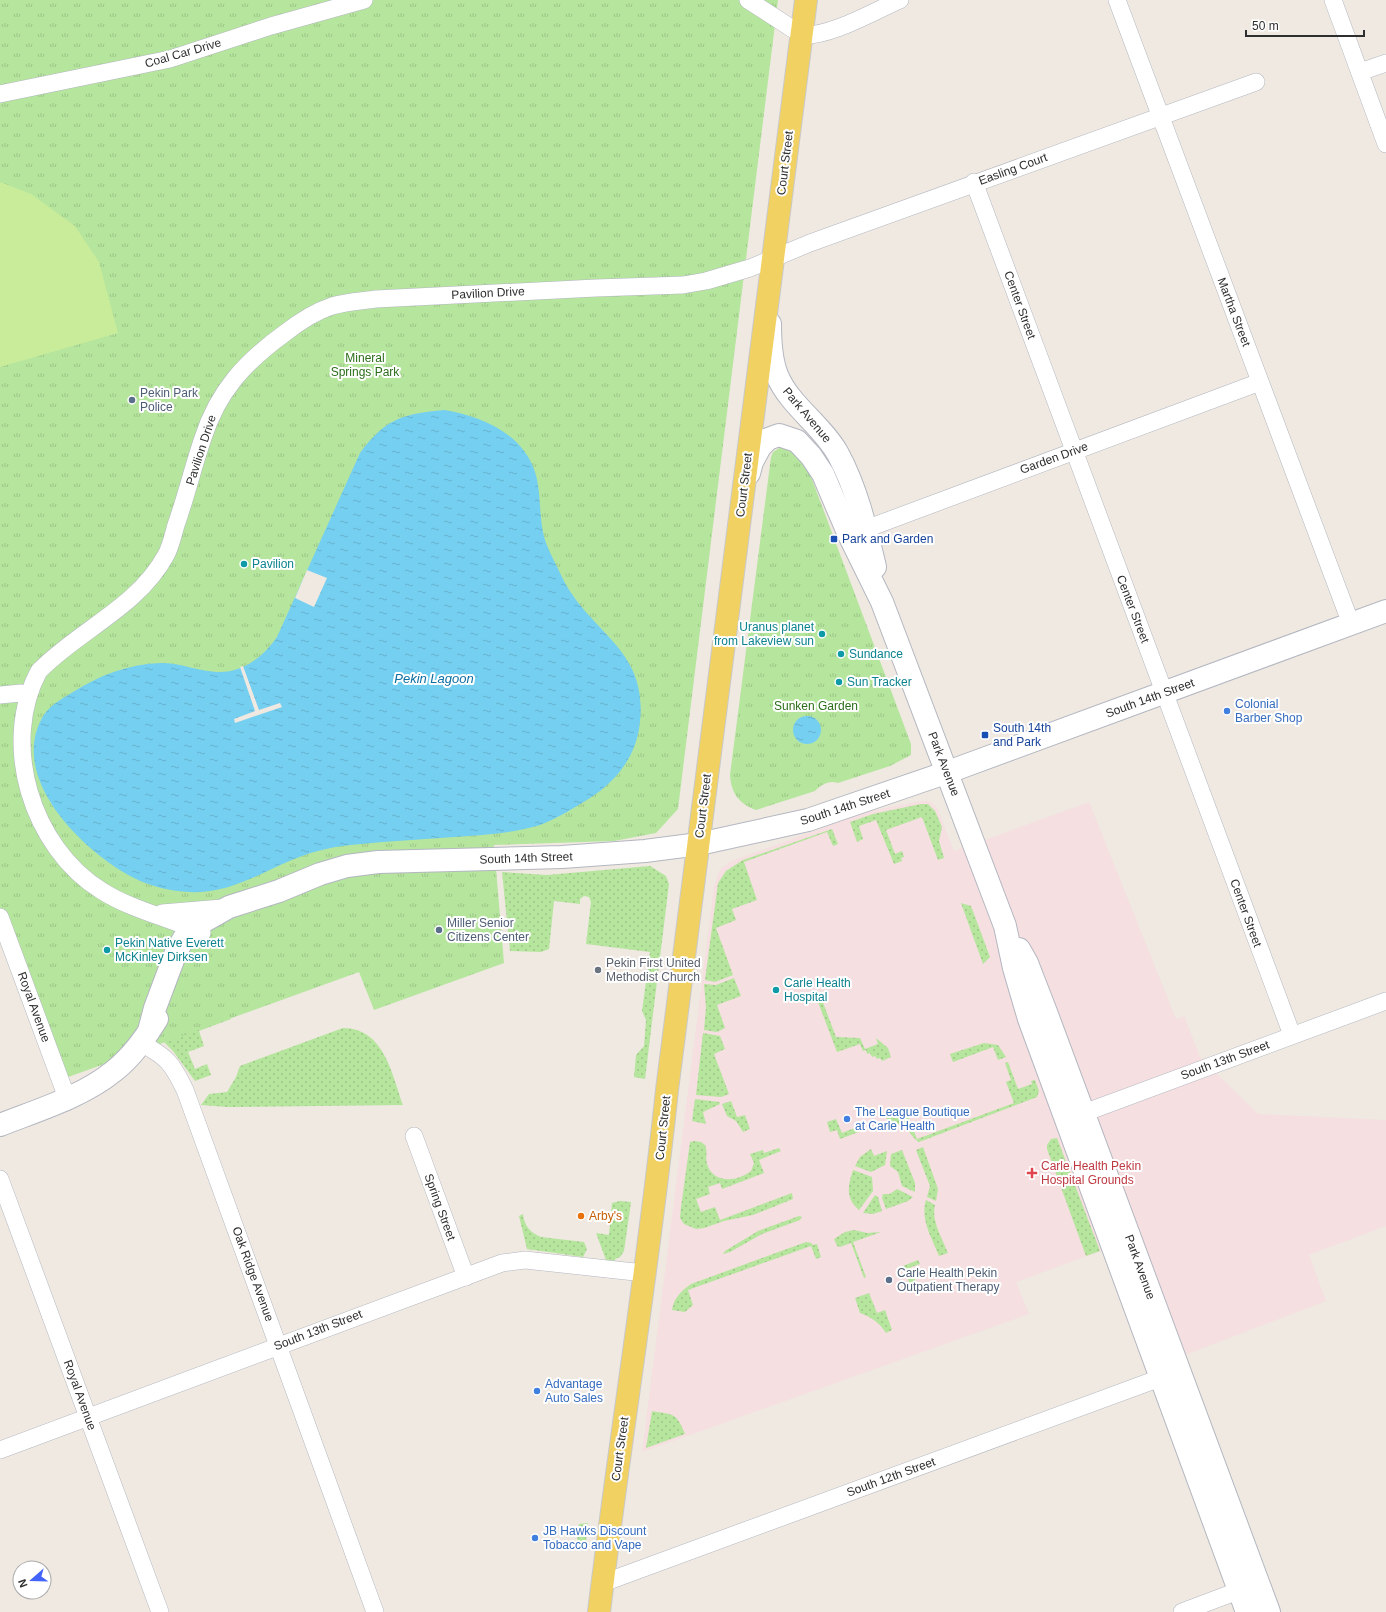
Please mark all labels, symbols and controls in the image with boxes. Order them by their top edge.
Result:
scale bar [1246,12,1364,38]
text: 50 m [1252,19,1279,33]
street label: Coal Car Drive [143,35,223,71]
street label: Court Street [774,129,796,196]
street label: Easling Court [977,150,1050,188]
street label: Center Street [1001,269,1039,342]
street label: Martha Street [1214,276,1254,349]
street label: Pavilion Drive [451,284,525,302]
park label: Mineral Springs Park [331,351,400,379]
street label: Park Avenue [780,385,834,446]
place label: Pekin Park Police [140,386,199,414]
marker: Pekin Park Police [127,395,137,405]
street label: Pavilion Drive [183,413,219,487]
street label: Garden Drive [1018,439,1090,477]
street label: Court Street [733,451,755,518]
place label: Park and Garden [842,532,933,546]
marker: Park and Garden [829,534,839,544]
place label: Pavilion [252,557,294,571]
marker: Pavilion [239,559,249,569]
street label: Center Street [1114,573,1153,645]
place label: Uranus planet from Lakeview sun [714,620,815,648]
marker: Uranus planet from Lakeview sun [817,629,827,639]
place label: Sundance [849,647,903,661]
marker: Sundance [836,649,846,659]
water label: Pekin Lagoon [394,671,474,686]
place label: Sun Tracker [847,675,912,689]
street label: South 14th Street [1104,675,1197,721]
marker: Sun Tracker [834,677,844,687]
place label: Colonial Barber Shop [1235,697,1303,725]
park label: Sunken Garden [774,699,858,713]
marker: Colonial Barber Shop [1222,706,1232,716]
place label: South 14th and Park [993,721,1051,749]
street label: Park Avenue [925,730,963,798]
marker: South 14th and Park [980,730,990,740]
street label: Court Street [692,772,714,839]
street label: South 14th Street [798,786,892,828]
street label: South 14th Street [479,849,574,867]
street label: Center Street [1227,877,1265,950]
place label: Miller Senior Citizens Center [447,916,529,944]
marker: Miller Senior Citizens Center [434,925,444,935]
place label: Pekin Native Everett McKinley Dirksen [115,936,224,964]
marker: Pekin Native Everett McKinley Dirksen [102,945,112,955]
place label: Pekin First United Methodist Church [606,956,701,984]
marker: Pekin First United Methodist Church [593,965,603,975]
street label: Royal Avenue [15,970,53,1044]
place label: Carle Health Hospital [784,976,851,1004]
marker: Carle Health Hospital [771,985,781,995]
street label: South 13th Street [1179,1037,1272,1083]
street label: Court Street [653,1094,673,1161]
place label: The League Boutique at Carle Health [855,1105,970,1133]
marker: The League Boutique at Carle Health [842,1114,852,1124]
place label: Carle Health Pekin Hospital Grounds [1041,1159,1141,1187]
marker: Carle Health Pekin Hospital Grounds [1026,1167,1038,1179]
street label: Spring Street [421,1172,459,1243]
place label: Arby's [589,1209,622,1223]
marker: Arby's [576,1211,586,1221]
street label: Oak Ridge Avenue [229,1225,277,1324]
street label: Park Avenue [1122,1233,1158,1302]
place label: Carle Health Pekin Outpatient Therapy [897,1266,1000,1294]
marker: Carle Health Pekin Outpatient Therapy [884,1275,894,1285]
street label: South 13th Street [272,1306,365,1353]
street label: Royal Avenue [61,1358,99,1432]
place label: Advantage Auto Sales [545,1377,603,1405]
marker: Advantage Auto Sales [532,1386,542,1396]
street label: Court Street [609,1415,632,1482]
street label: South 12th Street [845,1454,938,1500]
place label: JB Hawks Discount Tobacco and Vape [543,1524,647,1552]
marker: JB Hawks Discount Tobacco and Vape [530,1533,540,1543]
north arrow [12,1560,52,1600]
text: N [16,1578,30,1589]

